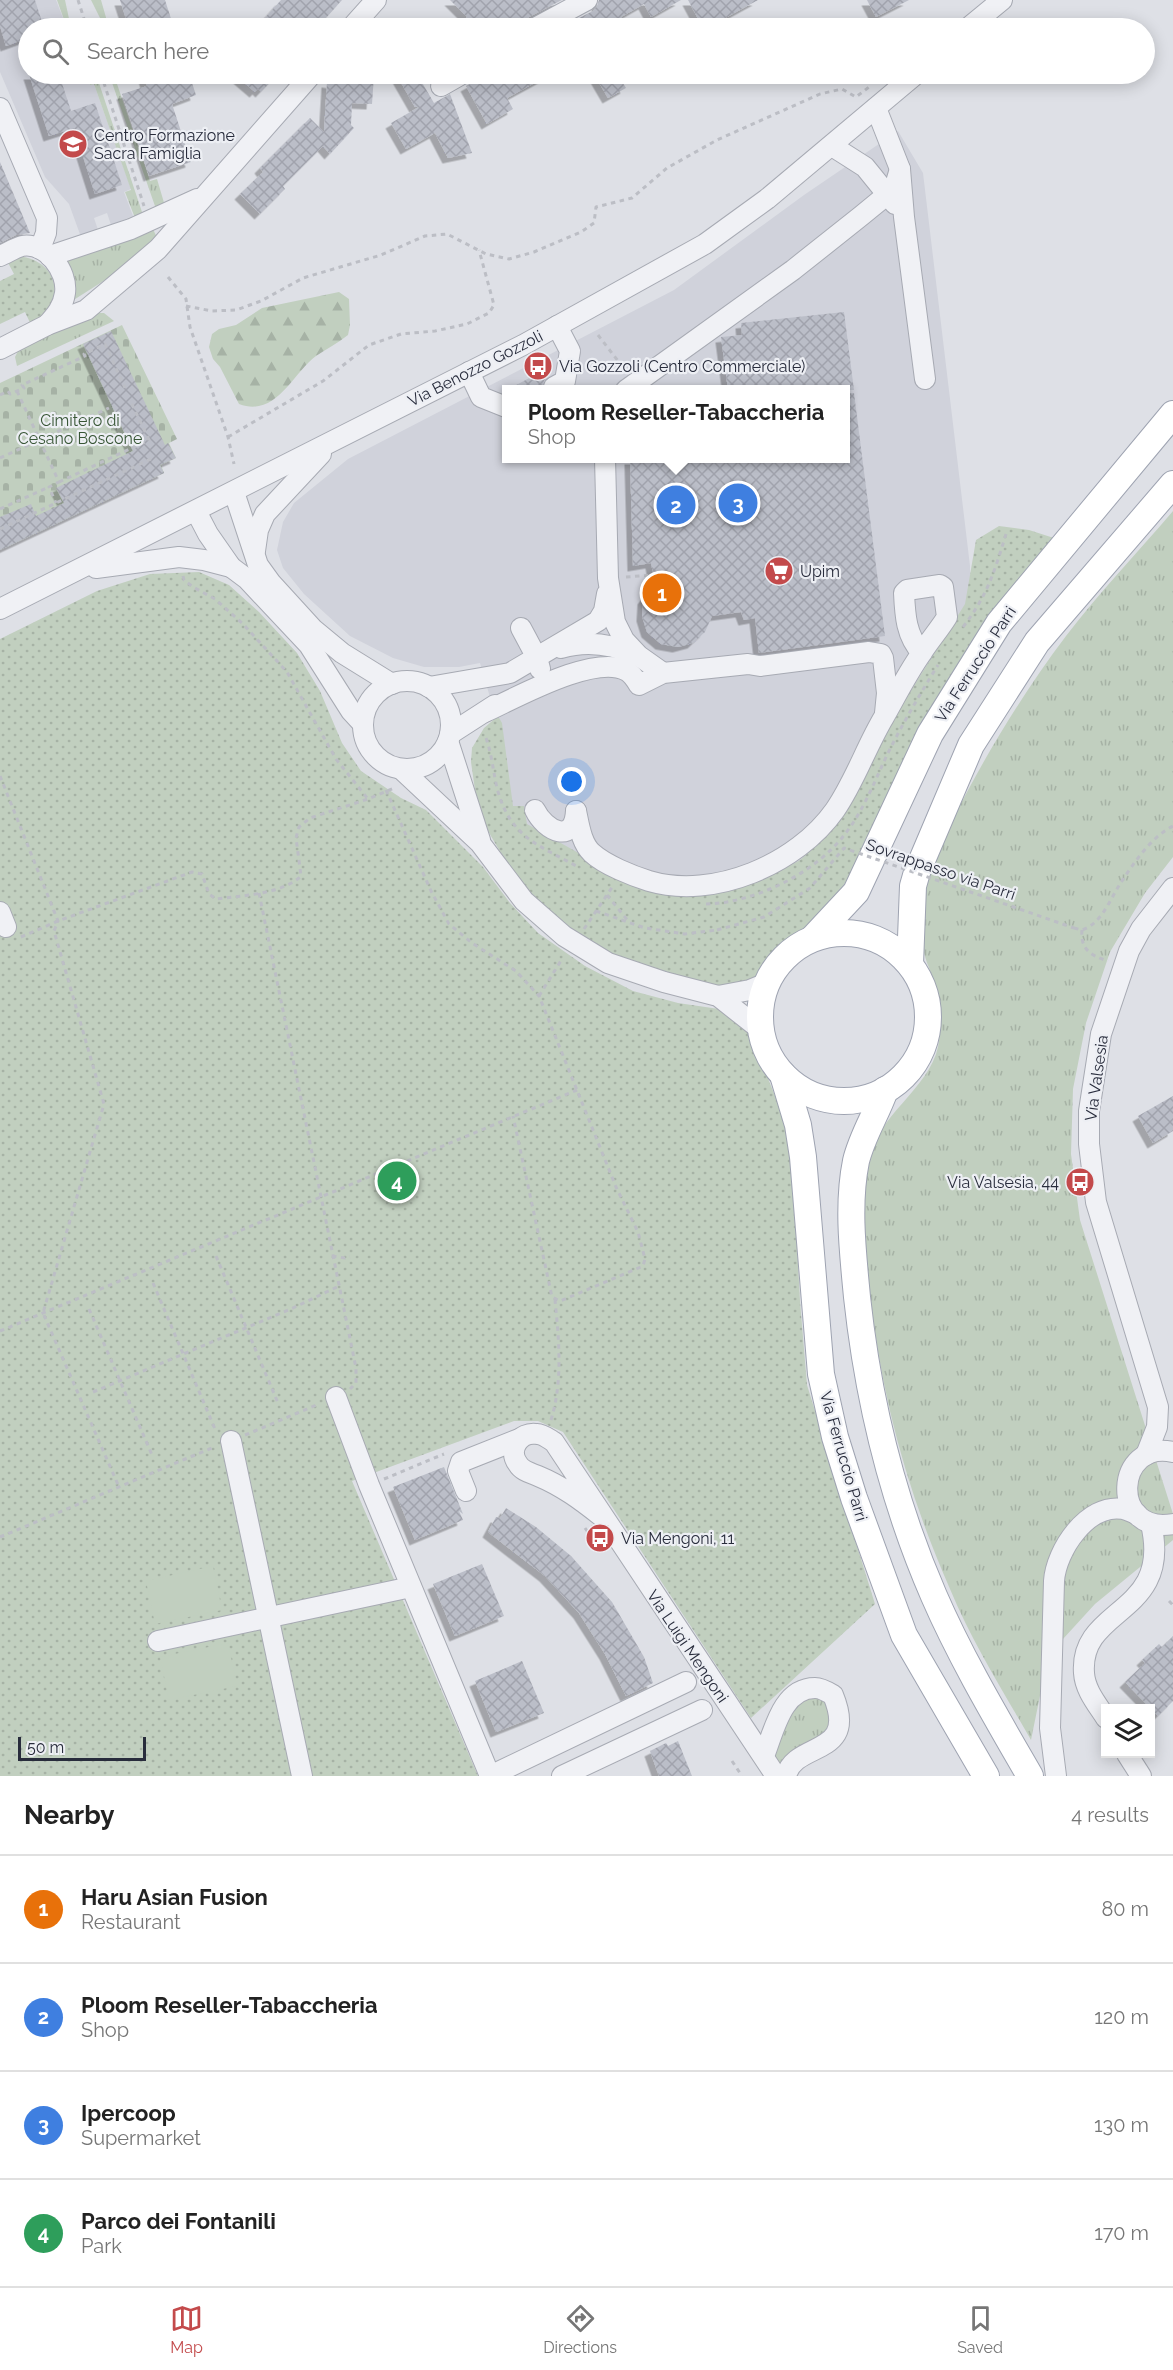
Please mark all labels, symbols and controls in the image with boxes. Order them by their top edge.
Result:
search box [18,18,1155,84]
icon: search [39,35,72,68]
text: Search here [87,38,209,64]
place label: Centro Formazione Sacra Famiglia [94,126,235,163]
school or university icon: Centro Formazione Sacra Famiglia [57,128,89,160]
street label: Via Benozzo Gozzoli [405,326,546,411]
bus stop icon: Via Gozzoli (Centro Commerciale) [522,350,554,382]
place label: Via Gozzoli (Centro Commerciale) [559,357,805,376]
popup [502,385,850,463]
text: Ploom Reseller-Tabaccheria [528,399,824,425]
park label: Cimitero di Cesano Boscone [18,411,142,448]
text: Shop [528,425,576,449]
pin: 3 [718,480,758,526]
pin: 2 [656,482,696,528]
supermarket icon: Upim [763,555,795,587]
place label: Upim [800,562,840,581]
pin: 1 [642,570,682,616]
street label: Via Ferruccio Parri [931,603,1020,726]
your location [557,767,586,796]
street label: Sovrappasso via Parri [864,835,1018,904]
street label: Via Valsesia [1081,1034,1112,1122]
pin: 4 [378,1158,416,1204]
bus stop icon: Via Valsesia, 44 [1064,1166,1096,1198]
place label: Via Valsesia, 44 [947,1173,1059,1192]
street label: Via Ferruccio Parri [816,1389,871,1523]
bus stop icon: Via Mengoni, 11 [584,1522,616,1554]
place label: Via Mengoni, 11 [621,1529,735,1548]
street label: Via Luigi Mengoni [643,1586,732,1706]
map controls [1101,1704,1155,1758]
button: layers [1101,1704,1155,1758]
scale bar [18,1734,146,1762]
text: 50 m [27,1738,64,1757]
text: Nearby [24,1800,114,1830]
text: 4 results [1071,1803,1149,1827]
text: Haru Asian Fusion [81,1884,268,1910]
text: 1 [39,1897,48,1921]
text: 80 m [1101,1897,1149,1921]
text: Restaurant [81,1910,181,1934]
text: Ploom Reseller-Tabaccheria [81,1992,378,2018]
text: 2 [38,2005,49,2029]
text: 120 m [1094,2005,1149,2029]
text: Shop [81,2018,129,2042]
text: Ipercoop [81,2100,176,2126]
text: 3 [38,2113,49,2137]
text: 130 m [1094,2113,1149,2137]
text: Supermarket [81,2126,201,2150]
text: Parco dei Fontanili [81,2208,276,2234]
text: 4 [38,2221,49,2245]
text: 170 m [1094,2221,1149,2245]
text: Park [81,2234,122,2258]
tab: Map [170,2302,203,2357]
tab: Directions [543,2302,617,2357]
tab: Saved [957,2302,1003,2357]

